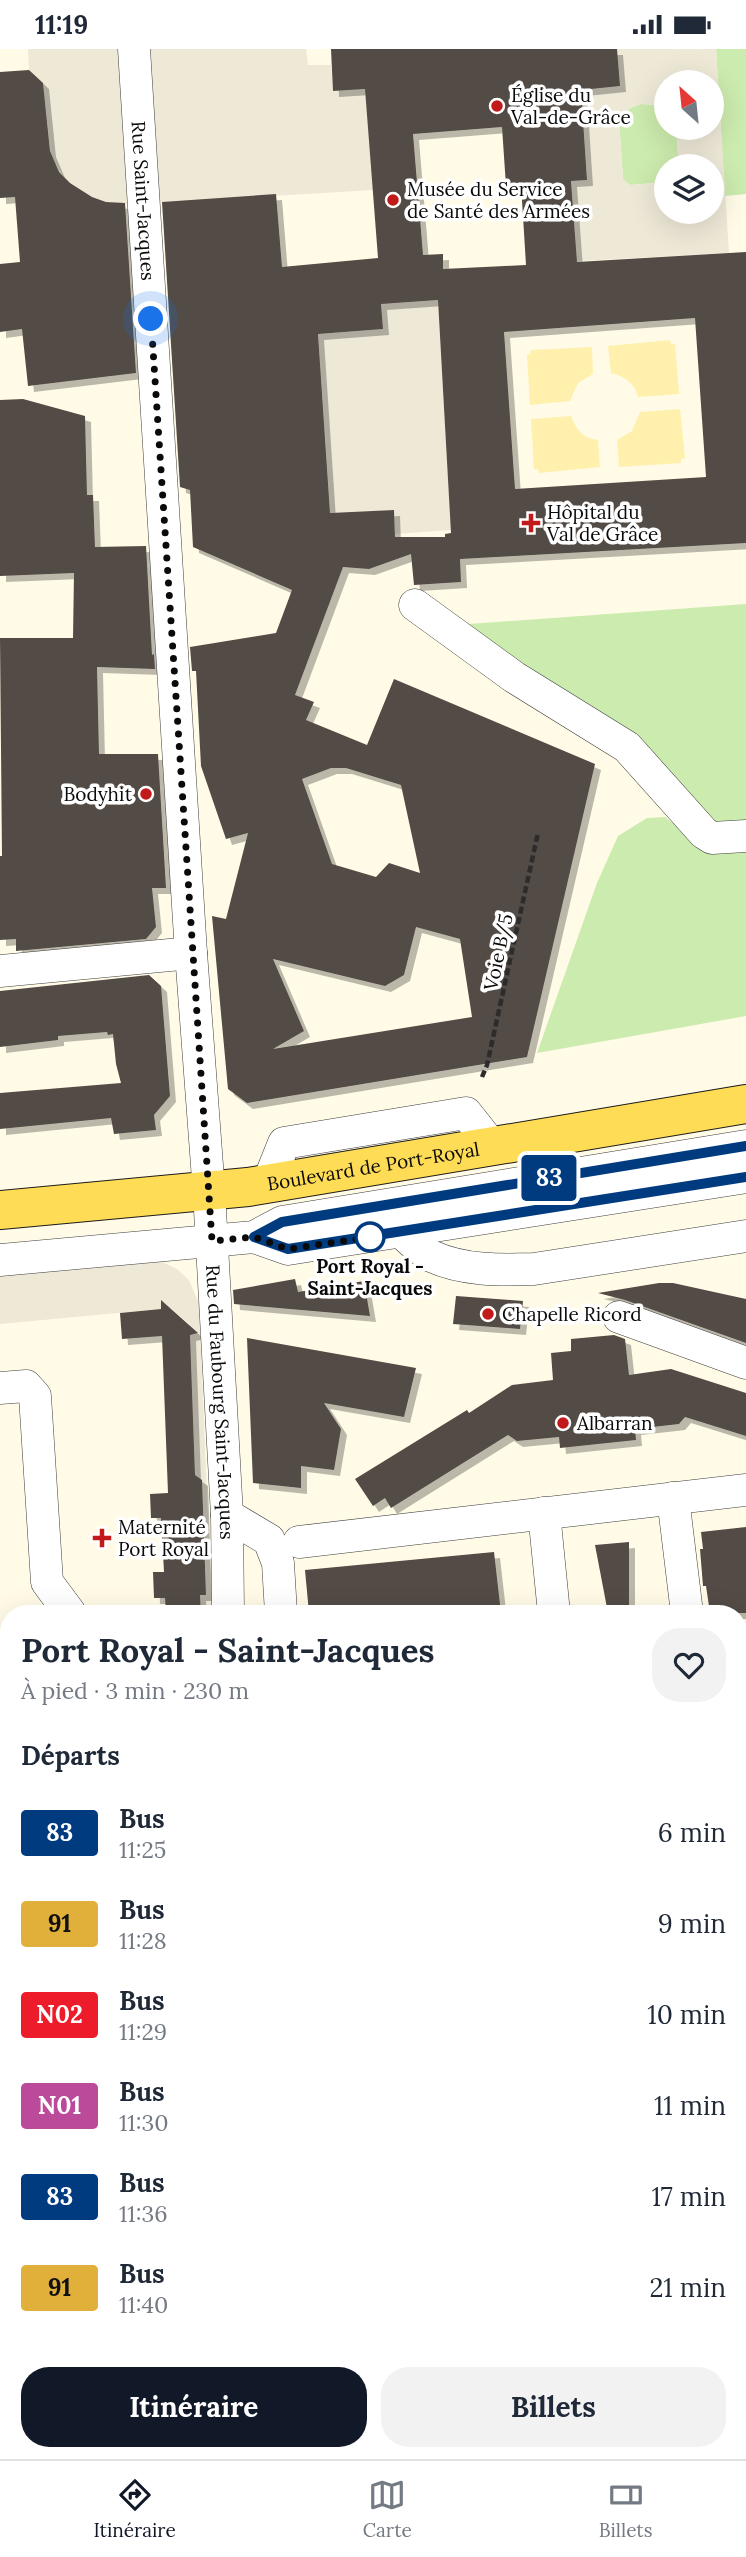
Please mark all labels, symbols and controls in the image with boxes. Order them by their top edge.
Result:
text: 11:19 [35,8,88,41]
north arrow [654,70,724,140]
map controls [654,70,724,224]
place label: Église du Val-de-Grâce [510,83,631,129]
marker: Église du Val-de-Grâce [489,98,505,114]
street label: Rue Saint-Jacques [127,120,161,282]
button: layers [654,154,724,224]
place label: Musée du Service de Santé des Armées [407,177,590,223]
marker: Musée du Service de Santé des Armées [385,192,401,208]
your location [133,301,168,336]
place label: Hôpital du Val de Grâce [546,500,658,546]
marker: Hôpital du Val de Grâce [521,513,541,533]
place label: Bodyhit [64,782,133,806]
marker: Bodyhit [138,786,154,802]
street label: Voie B/5 [478,911,519,994]
street label: Boulevard de Port-Royal [265,1137,481,1196]
line badge: 83 [518,1155,580,1201]
text: 83 [535,1162,563,1193]
marker: Port Royal - Saint-Jacques [355,1222,385,1252]
place label: Port Royal - Saint-Jacques [308,1254,432,1300]
street label: Rue du Faubourg Saint-Jacques [201,1264,239,1540]
place label: Chapelle Ricord [502,1302,642,1326]
marker: Chapelle Ricord [480,1306,496,1322]
place label: Albarran [576,1411,653,1435]
marker: Albarran [555,1415,571,1431]
place label: Maternité Port Royal [118,1515,209,1561]
marker: Maternité Port Royal [92,1528,112,1548]
button: heart [652,1628,726,1702]
text: Port Royal - Saint-Jacques [21,1629,435,1671]
text: À pied · 3 min · 230 m [21,1676,249,1705]
text: Départs [21,1739,120,1772]
text: Bus [119,1802,165,1835]
text: 6 min [658,1816,726,1849]
text: 83 [46,1817,73,1848]
text: 11:25 [119,1835,166,1864]
text: Bus [119,1893,165,1926]
text: 9 min [658,1907,726,1940]
text: 91 [48,1908,71,1939]
text: 11:28 [119,1926,167,1955]
text: Bus [119,1984,165,2017]
text: 10 min [647,1998,726,2031]
text: N02 [36,1999,83,2030]
text: 11:29 [119,2017,167,2046]
text: Bus [119,2075,165,2108]
text: 11 min [654,2089,726,2122]
text: N01 [38,2090,81,2121]
text: 11:30 [119,2108,169,2137]
text: Bus [119,2166,165,2199]
text: 17 min [651,2180,726,2213]
text: 83 [46,2181,73,2212]
text: 11:36 [119,2199,168,2228]
text: Bus [119,2257,165,2290]
text: 21 min [649,2271,726,2304]
text: 91 [48,2272,71,2303]
text: 11:40 [119,2290,168,2319]
button: Itinéraire [21,2367,367,2447]
button: Billets [381,2367,726,2447]
tab: Itinéraire [94,2476,176,2542]
tab: Carte [363,2476,412,2542]
tab: Billets [599,2476,652,2542]

